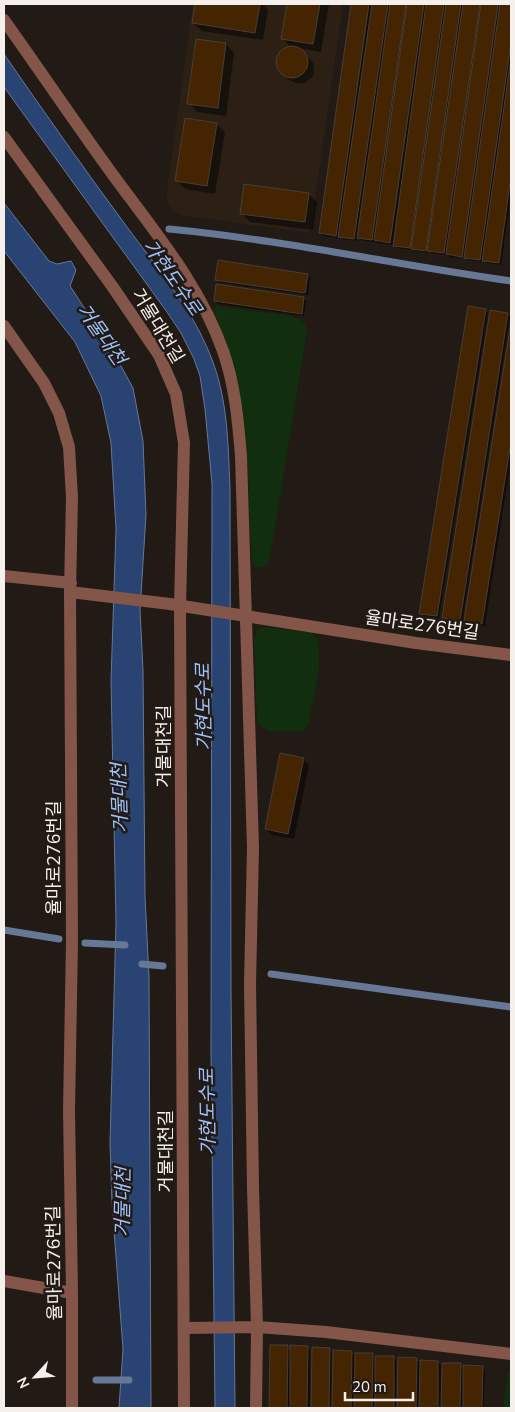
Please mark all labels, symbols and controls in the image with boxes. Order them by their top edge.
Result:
water label: 가현도수로 [136,234,209,322]
street label: 거물대천길 [126,284,190,368]
water label: 거물대천 [70,298,133,372]
street label: 율마로276번길 [363,605,481,645]
water label: 가현도수로 [190,662,218,751]
street label: 거물대천길 [152,705,176,787]
water label: 거물대천 [106,761,134,833]
street label: 율마로276번길 [42,800,66,916]
water label: 가현도수로 [194,1067,222,1156]
street label: 거물대천길 [154,1110,178,1192]
water label: 거물대천 [109,1165,137,1237]
street label: 율마로276번길 [41,1205,67,1321]
north arrow [10,1352,60,1402]
scale bar [345,1370,412,1402]
text: N [13,1374,35,1391]
text: 20 m [352,1377,387,1397]

